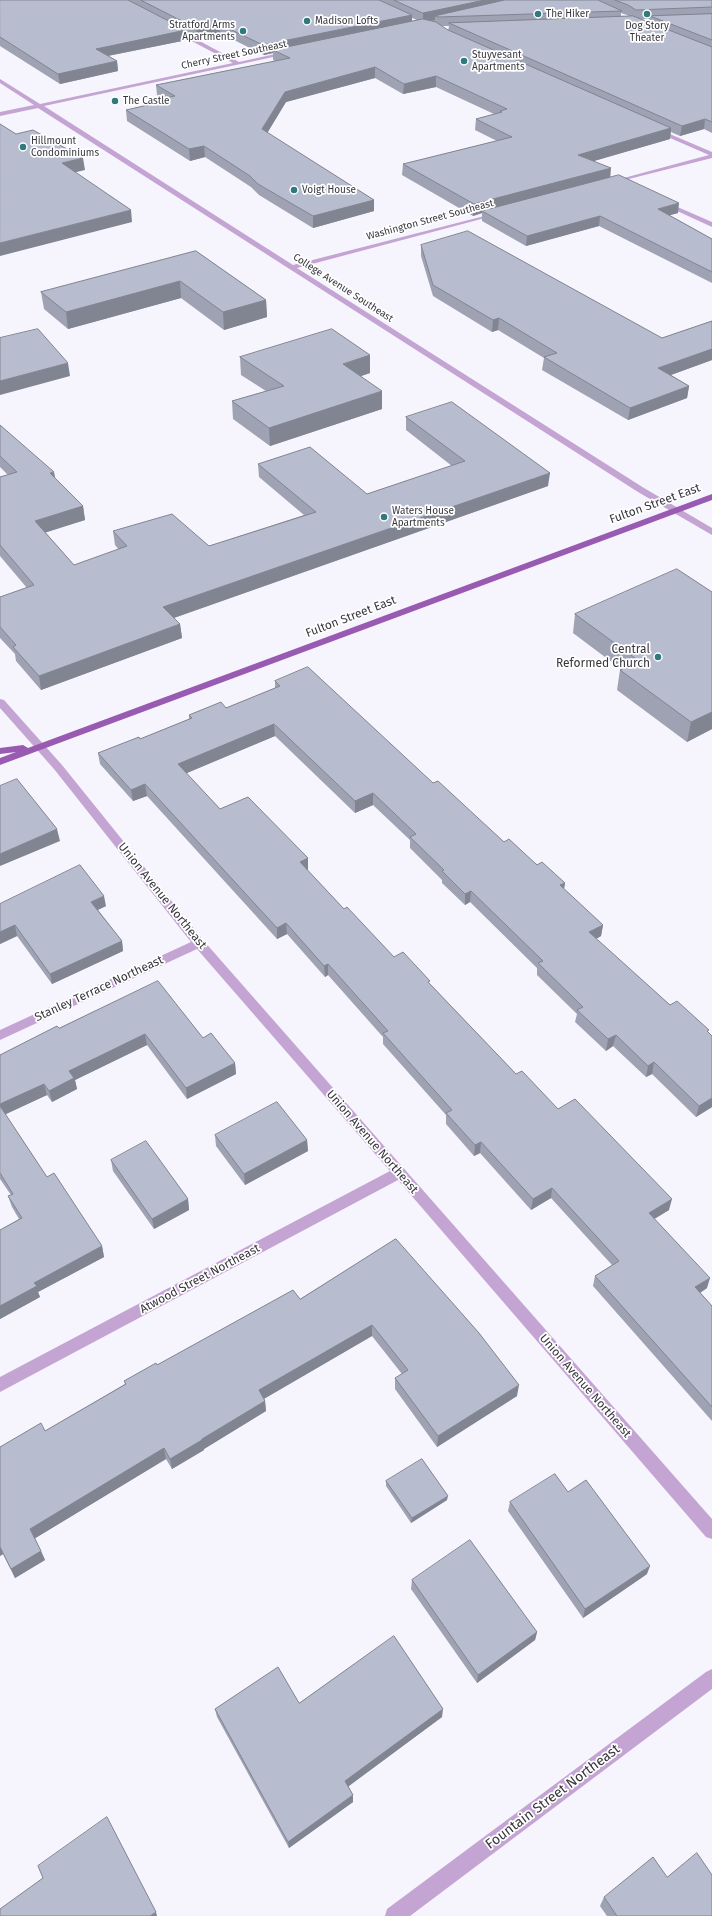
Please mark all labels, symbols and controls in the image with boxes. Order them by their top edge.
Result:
place label: The Hiker [546,8,589,20]
marker: The Hiker [533,9,543,19]
marker: Dog Story Theater [642,9,652,19]
place label: Madison Lofts [315,15,378,27]
marker: Madison Lofts [302,16,312,26]
place label: Stratford Arms Apartments [169,19,235,42]
place label: Dog Story Theater [625,20,669,44]
marker: Stratford Arms Apartments [238,26,248,36]
street label: Cherry Street Southeast [180,38,288,72]
place label: Stuyvesant Apartments [472,49,525,72]
marker: Stuyvesant Apartments [459,56,469,66]
place label: The Castle [123,95,169,107]
marker: The Castle [110,96,120,106]
place label: Hillmount Condominiums [31,135,99,158]
marker: Hillmount Condominiums [18,142,28,152]
place label: Voigt House [302,184,356,196]
marker: Voigt House [289,185,299,195]
street label: Washington Street Southeast [365,197,495,243]
street label: College Avenue Southeast [291,251,395,325]
street label: Fulton Street East [608,481,702,527]
place label: Waters House Apartments [392,505,454,528]
marker: Waters House Apartments [379,512,389,522]
street label: Fulton Street East [304,593,398,641]
place label: Central Reformed Church [556,643,650,671]
marker: Central Reformed Church [653,652,663,662]
street label: Union Avenue Northeast [115,840,209,952]
street label: Stanley Terrace Northeast [33,953,165,1025]
street label: Union Avenue Northeast [323,1087,421,1197]
street label: Atwood Street Northeast [138,1241,262,1317]
street label: Union Avenue Northeast [536,1331,634,1441]
street label: Fountain Street Northeast [482,1741,624,1853]

